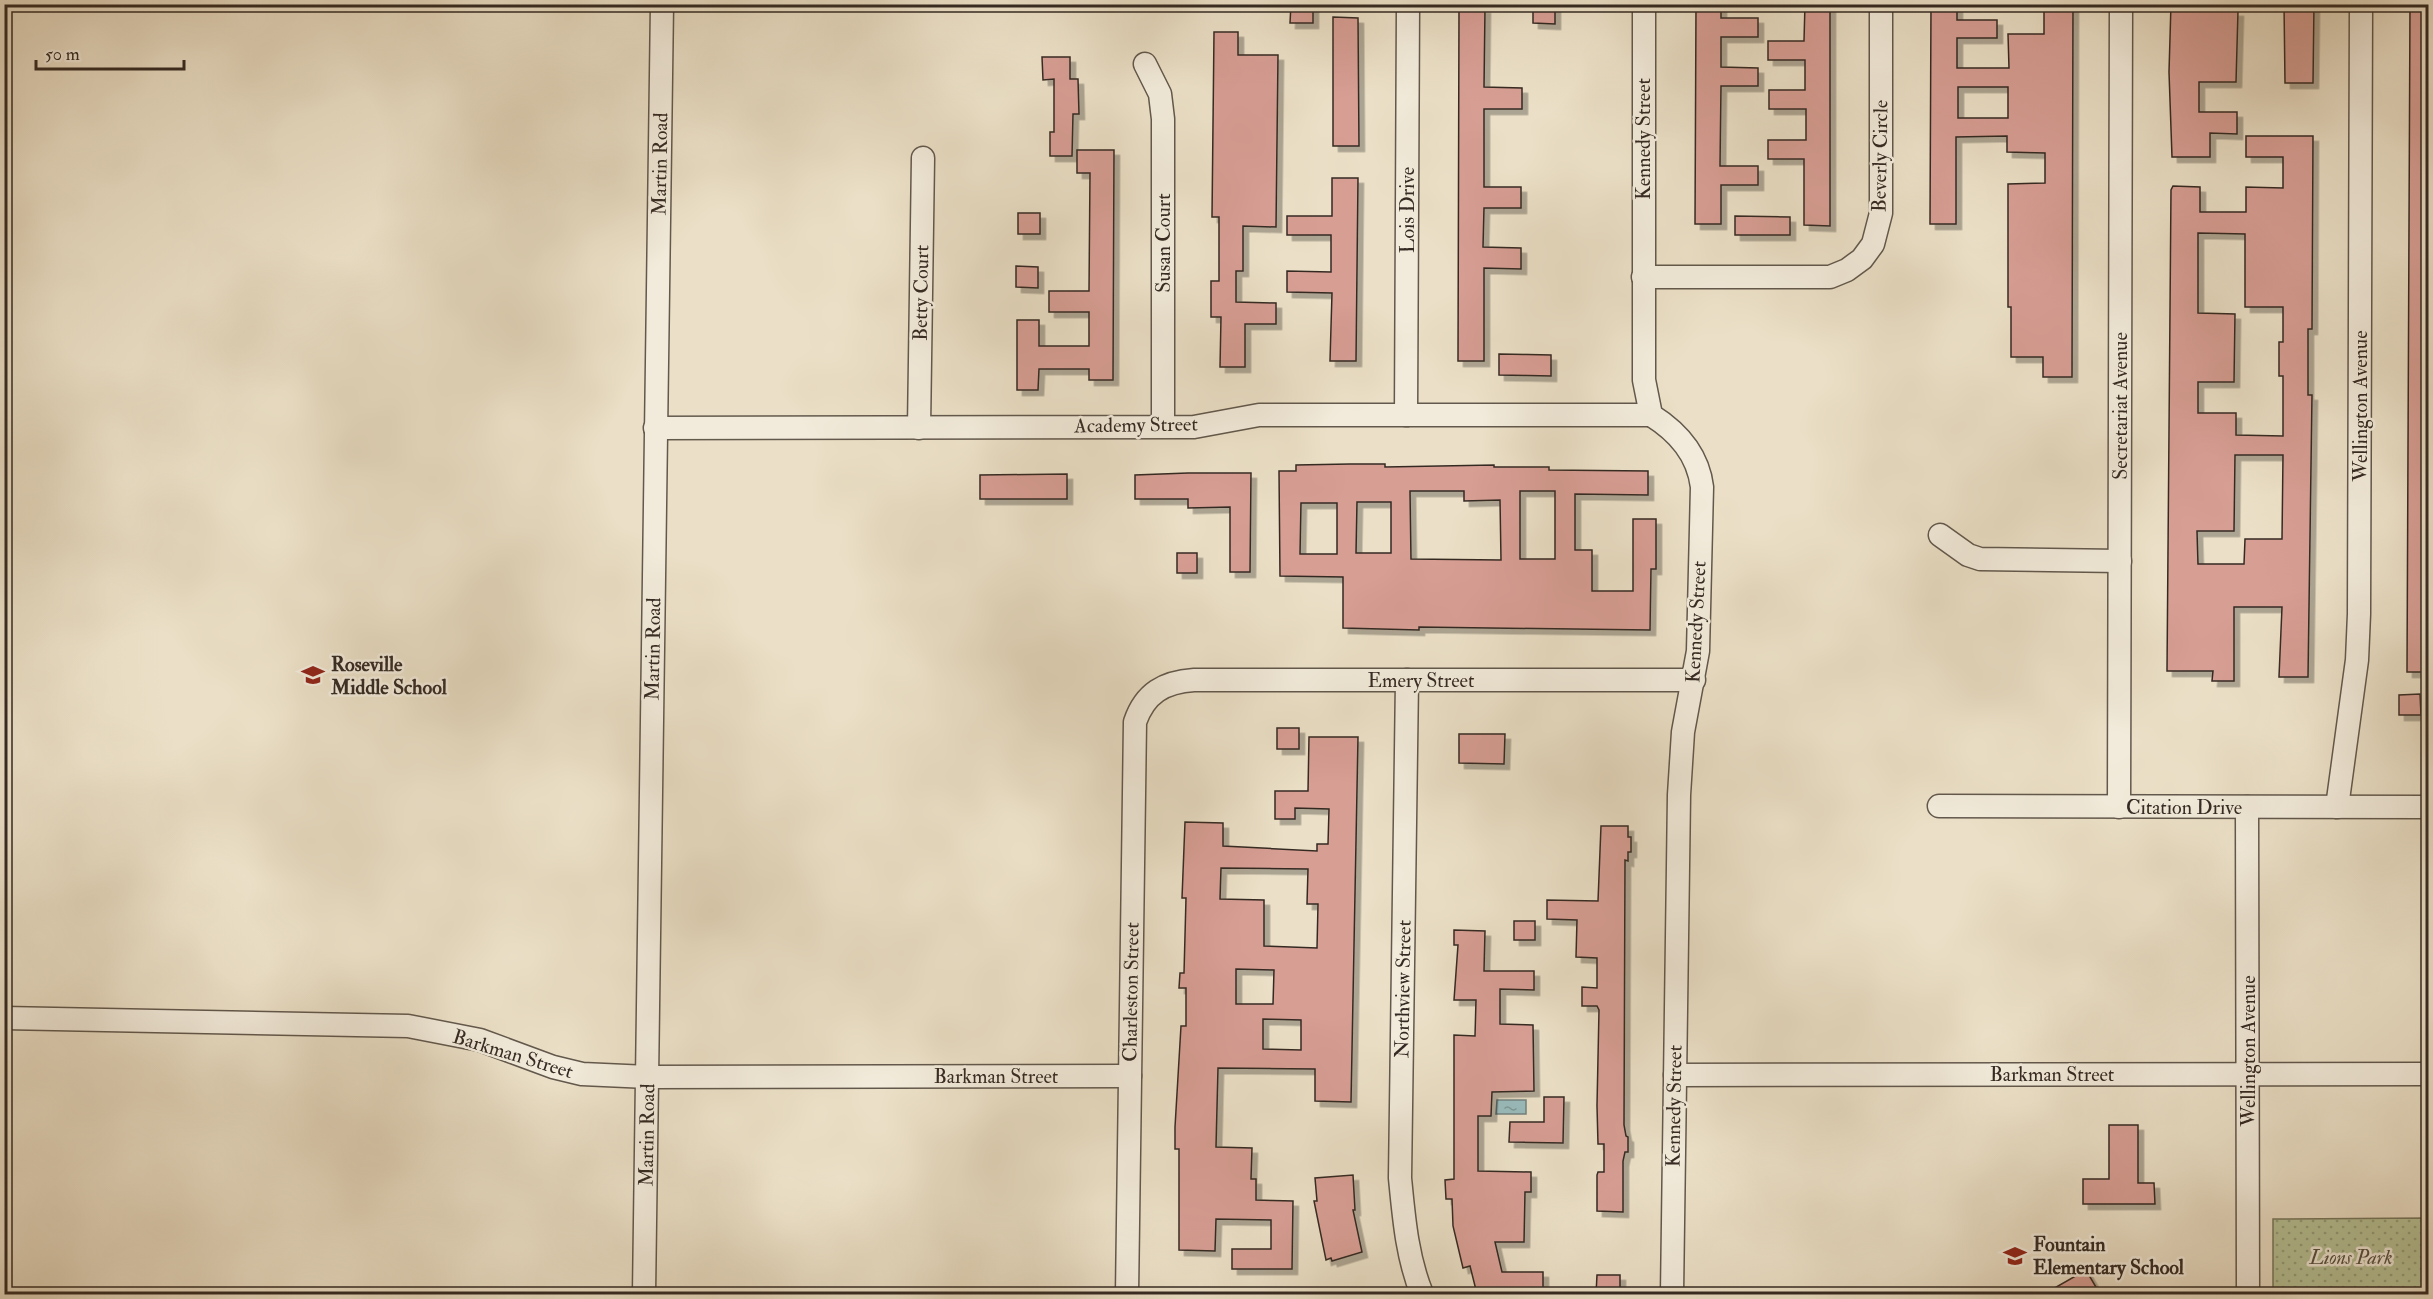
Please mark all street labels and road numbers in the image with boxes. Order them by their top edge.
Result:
street label: Kennedy Street [1631,77,1656,200]
street label: Beverly Circle [1867,100,1893,212]
street label: Martin Road [647,112,673,216]
street label: Lois Drive [1395,167,1420,253]
street label: Susan Court [1151,193,1176,293]
street label: Betty Court [908,244,934,341]
street label: Wellington Avenue [2348,330,2373,483]
street label: Secretariat Avenue [2108,332,2133,480]
street label: Academy Street [1073,411,1199,439]
street label: Kennedy Street [1680,560,1712,684]
street label: Martin Road [640,597,666,701]
street label: Emery Street [1368,668,1475,693]
street label: Citation Drive [2126,795,2242,820]
street label: Northview Street [1389,919,1417,1058]
street label: Charleston Street [1117,921,1145,1062]
street label: Wellington Avenue [2236,975,2261,1128]
street label: Barkman Street [450,1024,577,1084]
street label: Kennedy Street [1660,1044,1688,1167]
street label: Barkman Street [1990,1062,2115,1087]
street label: Barkman Street [934,1064,1059,1089]
street label: Martin Road [634,1083,660,1187]

